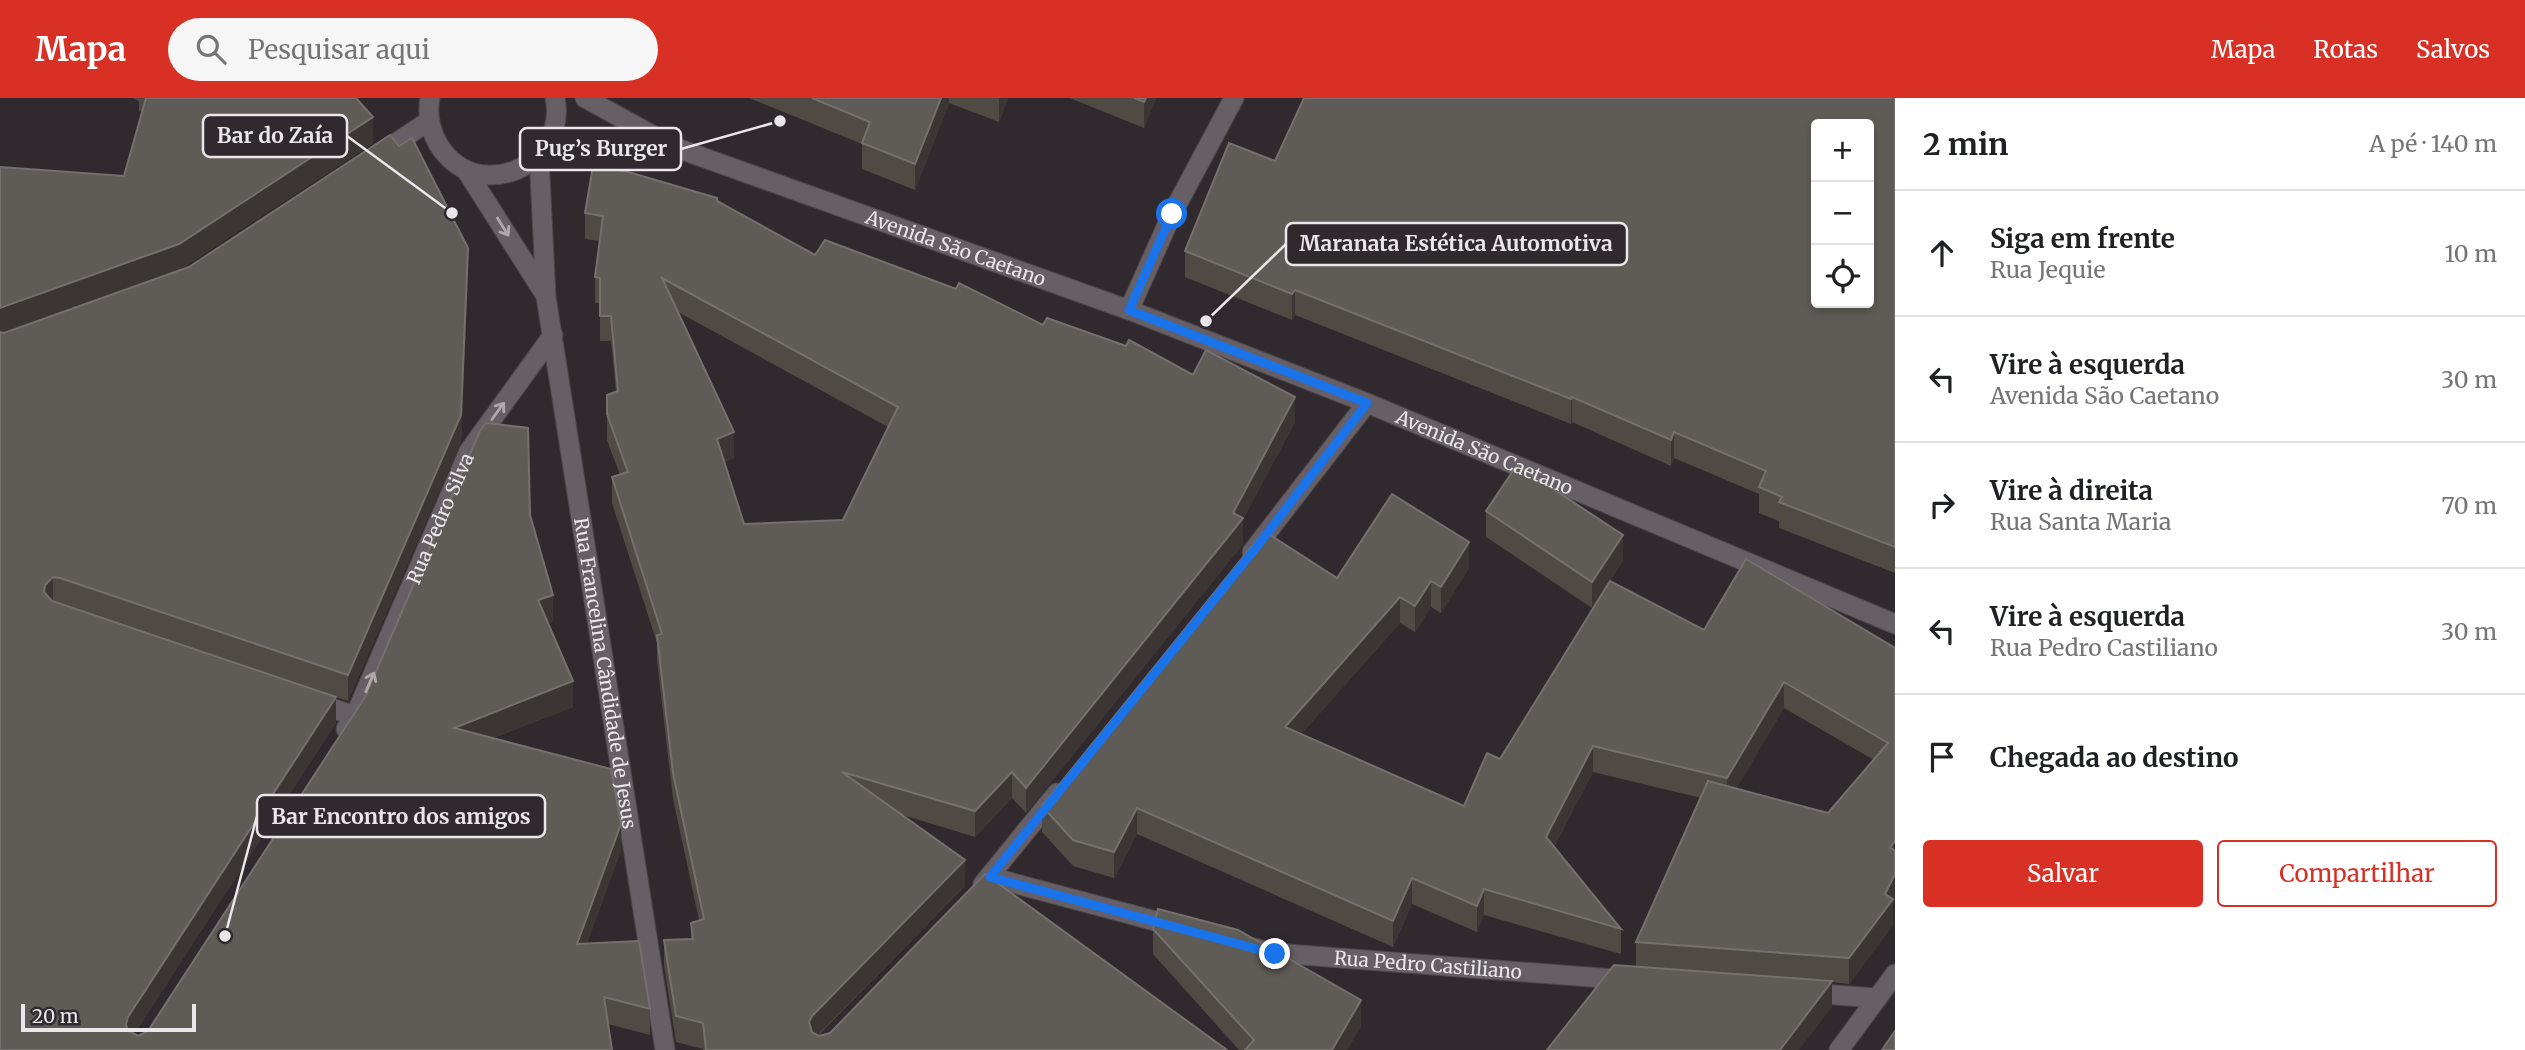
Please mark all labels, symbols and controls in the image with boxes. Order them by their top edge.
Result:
search box [168,18,658,81]
text: Mapa [35,29,126,70]
icon: search [192,30,230,68]
text: Pesquisar aqui [248,33,430,66]
text: Mapa [2211,34,2275,65]
text: Rotas [2313,34,2378,65]
text: Salvos [2416,34,2490,65]
callout: Bar do Zaía [203,115,347,157]
map controls [1811,119,1874,308]
button: + [1811,119,1874,182]
text: Bar do Zaía [217,122,334,149]
text: 2 min [1923,125,2008,163]
callout: Pug’s Burger [520,128,681,170]
text: A pé · 140 m [2369,129,2497,158]
text: Pug’s Burger [535,135,668,162]
button: − [1811,182,1874,245]
route start [1156,198,1187,229]
street label: Avenida São Caetano [862,204,1049,291]
one-way arrow [496,217,510,237]
text: Siga em frente [1990,222,2175,255]
callout: Maranata Estética Automotiva [1286,223,1627,265]
text: Maranata Estética Automotiva [1299,230,1613,257]
icon: ahead [1923,234,1961,272]
text: 10 m [2444,239,2497,268]
button: locate [1811,245,1874,308]
text: Rua Jequie [1990,255,2105,284]
text: Vire à esquerda [1990,348,2185,381]
icon: left [1923,360,1961,398]
text: 30 m [2441,365,2497,394]
text: Avenida São Caetano [1990,381,2219,410]
one-way arrow [491,402,506,421]
street label: Avenida São Caetano [1392,404,1577,500]
street label: Rua Pedro Silva [401,449,479,588]
text: Vire à direita [1990,474,2153,507]
icon: right [1923,486,1961,524]
text: 70 m [2441,491,2497,520]
text: Rua Santa Maria [1990,507,2171,536]
street label: Rua Francelina Cândidade de Jesus [569,516,642,830]
text: Vire à esquerda [1990,600,2185,633]
icon: left [1923,612,1961,650]
text: 30 m [2441,617,2497,646]
text: Rua Pedro Castiliano [1990,633,2218,662]
one-way arrow [364,671,377,693]
icon: arrive [1923,738,1961,776]
text: Chegada ao destino [1990,741,2239,774]
callout: Bar Encontro dos amigos [257,795,545,837]
text: Bar Encontro dos amigos [271,803,531,830]
button: Salvar [1923,840,2203,907]
button: Compartilhar [2217,840,2497,907]
route end [1259,938,1290,969]
street label: Rua Pedro Castiliano [1333,946,1523,984]
scale bar [21,1001,196,1033]
text: 20 m [32,1004,79,1028]

